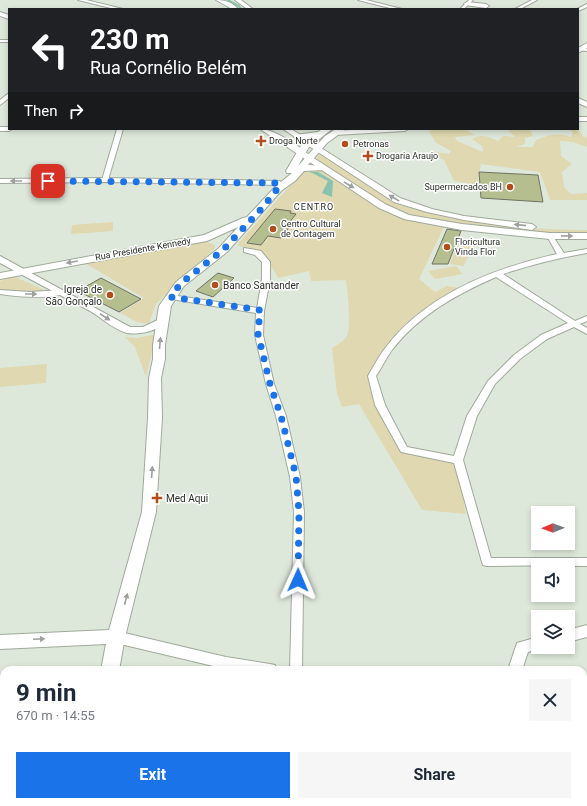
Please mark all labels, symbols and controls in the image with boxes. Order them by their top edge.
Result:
text: 230 m [90,23,169,56]
icon: left [24,24,76,76]
text: Rua Cornélio Belém [90,57,247,78]
icon: right [65,100,87,122]
text: Then [24,102,57,120]
marker: Droga Norte [256,136,266,146]
place label: Droga Norte [269,136,318,146]
marker: Petronas [340,139,350,149]
place label: Petronas [353,139,389,149]
marker: Drogaria Araujo [363,151,373,161]
place label: Drogaria Araujo [376,151,438,161]
pin [31,164,65,198]
icon: arrive [37,170,59,192]
one-way arrow [9,178,22,184]
one-way arrow [343,182,355,189]
place label: Supermercados BH [424,182,502,192]
marker: Supermercados BH [505,182,515,192]
one-way arrow [388,194,400,201]
district label: CENTRO [294,202,334,212]
place label: Centro Cultural de Contagem [281,219,341,239]
one-way arrow [514,222,526,229]
marker: Centro Cultural de Contagem [268,224,278,234]
one-way arrow [561,233,574,239]
street label: Rua Presidente Kennedy [94,236,192,262]
place label: Floricultura Vinda Flor [455,237,500,257]
marker: Floricultura Vinda Flor [442,242,452,252]
one-way arrow [66,259,78,265]
marker: Banco Santander [210,280,220,290]
place label: Banco Santander [223,280,300,291]
place label: Igreja de São Gonçalo [46,284,102,307]
marker: Igreja de São Gonçalo [105,290,115,300]
one-way arrow [25,291,38,297]
one-way arrow [100,313,111,321]
one-way arrow [156,337,163,349]
one-way arrow [148,466,155,478]
marker: Med Aqui [151,492,163,504]
place label: Med Aqui [166,493,208,504]
north arrow [531,506,575,550]
map controls [531,506,575,654]
button: sound [531,558,575,602]
position arrow [277,559,319,601]
one-way arrow [123,593,129,605]
button: layers [531,610,575,654]
one-way arrow [33,636,45,643]
text: 9 min [16,679,76,707]
button: close [529,679,571,721]
text: 670 m · 14:55 [16,708,95,723]
button: Exit [16,752,290,798]
button: Share [298,752,571,798]

